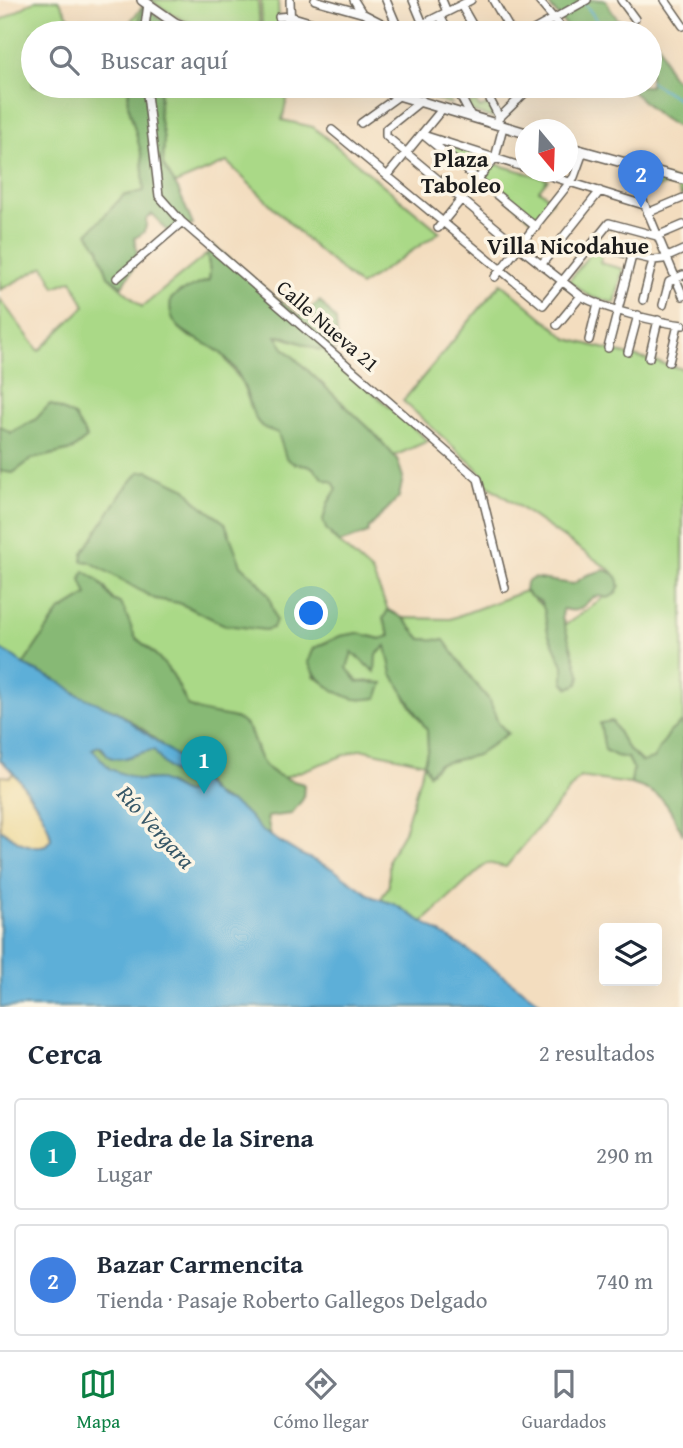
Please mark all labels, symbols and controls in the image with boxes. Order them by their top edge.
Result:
search box [21,21,662,98]
text: Buscar aquí [101,40,228,79]
icon: search [45,41,83,79]
north arrow [515,119,578,182]
district label: Plaza Taboleo [421,142,501,201]
pin: 2 [618,150,664,208]
district label: Villa Nicodahue [487,229,649,262]
street label: Calle Nueva 21 [270,272,387,379]
your location [294,596,328,630]
pin: 1 [181,736,227,794]
water label: Río Vergara [109,777,203,876]
map controls [599,923,662,986]
button: layers [599,923,662,986]
text: Cerca [28,1031,102,1075]
text: 2 resultados [539,1036,655,1069]
text: Piedra de la Sirena [97,1118,314,1157]
text: 1 [47,1138,59,1171]
text: 290 m [596,1138,653,1171]
text: Lugar [97,1157,152,1190]
text: Bazar Carmencita [97,1244,303,1283]
text: 2 [47,1264,59,1297]
text: 740 m [596,1264,653,1297]
text: Tienda · Pasaje Roberto Gallegos Delgado [97,1283,488,1316]
tab: Mapa [77,1365,120,1435]
tab: Cómo llegar [273,1365,369,1435]
tab: Guardados [522,1365,606,1435]

